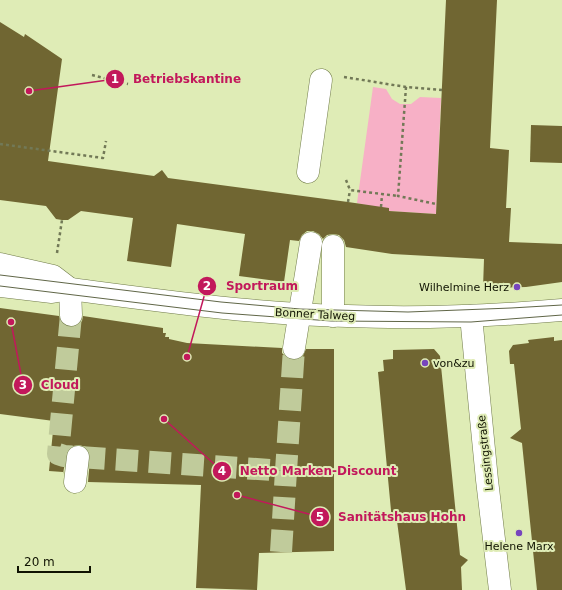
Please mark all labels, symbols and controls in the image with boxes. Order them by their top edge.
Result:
callout: Betriebskantine [105,67,249,91]
text: 1 [111,72,119,86]
text: Betriebskantine [133,72,241,86]
callout: Sportraum [197,274,306,298]
text: 2 [203,279,211,293]
text: Sportraum [226,279,298,293]
place label: Wilhelmine Herz [419,281,509,294]
marker: Wilhelmine Herz [512,282,522,292]
street label: Bonner Talweg [274,306,355,323]
place label: von&zu [433,357,475,370]
marker: von&zu [420,358,430,368]
callout: Cloud [13,373,87,397]
text: 3 [19,378,27,392]
text: Cloud [41,378,79,392]
street label: Lessingstraße [475,414,496,492]
callout: Netto Marken-Discount [212,459,404,483]
text: 4 [218,464,226,478]
text: Netto Marken-Discount [240,464,397,478]
callout: Sanitätshaus Hohn [310,505,474,529]
text: 5 [316,510,324,524]
text: Sanitätshaus Hohn [338,510,466,524]
marker: Helene Marx [514,528,524,538]
place label: Helene Marx [484,540,554,553]
scale bar [18,548,90,574]
text: 20 m [24,555,55,569]

